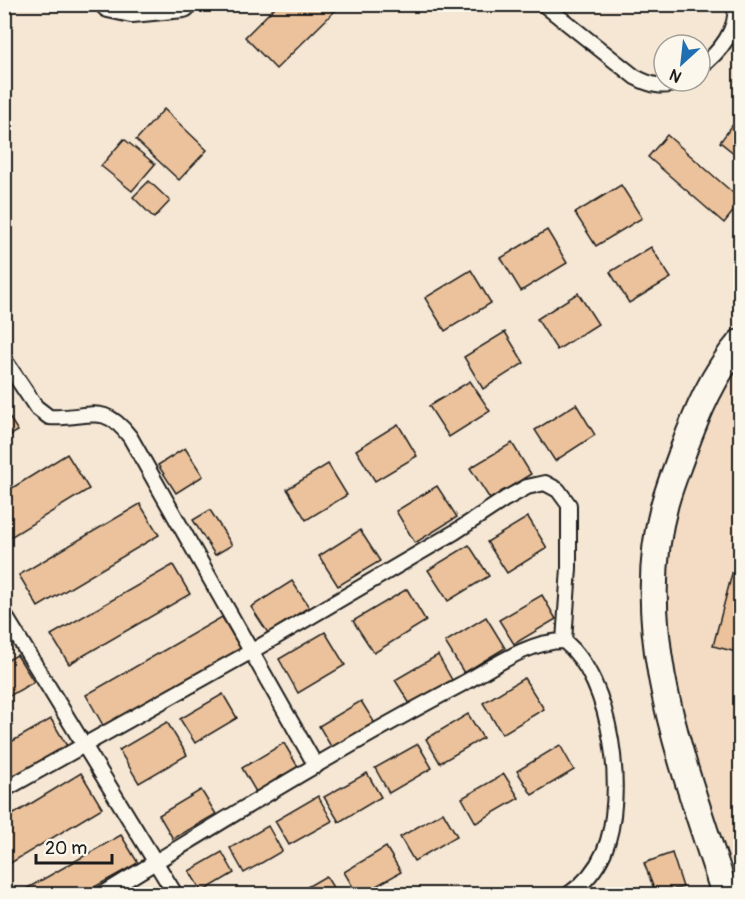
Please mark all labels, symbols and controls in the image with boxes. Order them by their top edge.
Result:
north arrow [652,33,712,93]
text: N [666,64,685,87]
scale bar [36,827,112,865]
text: 20 m [45,837,87,860]

